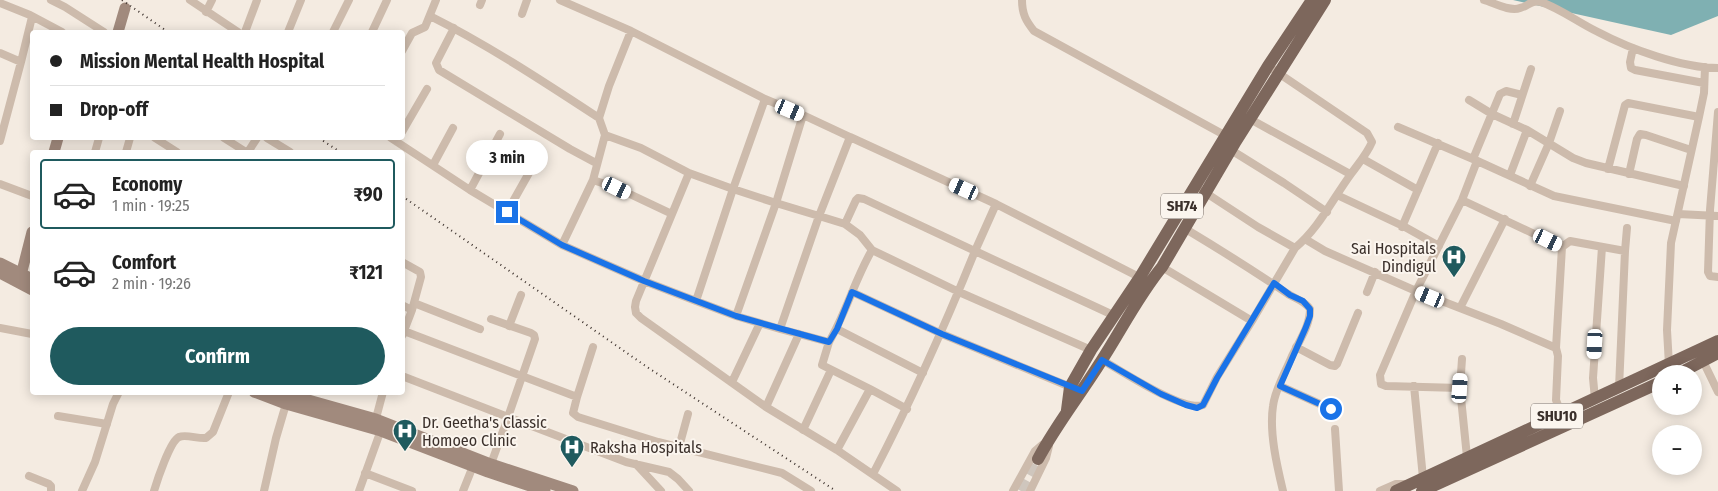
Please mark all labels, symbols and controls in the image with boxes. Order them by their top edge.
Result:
text: Mission Mental Health Hospital [80,50,324,73]
car [773,97,806,123]
text: Drop-off [80,98,148,121]
callout: 3 min [466,140,548,174]
text: 3 min [489,148,525,167]
icon: car [52,172,97,217]
text: Economy [112,173,182,196]
car [600,175,633,201]
car [947,176,980,202]
text: ₹90 [354,183,383,206]
road number: SH74 [1161,194,1203,218]
text: 1 min · 19:25 [112,196,190,215]
route end [496,201,518,223]
car [1531,227,1564,253]
place label: Sai Hospitals Dindigul [1351,239,1436,276]
hospital icon: Sai Hospitals Dindigul [1441,244,1467,278]
icon: car [52,250,97,295]
text: Comfort [112,251,176,274]
text: ₹121 [349,261,383,284]
text: 2 min · 19:26 [112,274,191,293]
car [1413,284,1446,310]
button: Confirm [50,327,385,385]
car [1586,329,1603,359]
map controls [1652,365,1702,475]
button: + [1652,365,1702,415]
car [1451,373,1468,403]
route start [1320,398,1342,420]
road number: SHU10 [1531,404,1583,428]
place label: Dr. Geetha's Classic Homoeo Clinic [422,413,547,450]
hospital icon: Dr. Geetha's Classic Homoeo Clinic [392,418,418,452]
button: − [1652,425,1702,475]
hospital icon: Raksha Hospitals [559,434,585,468]
place label: Raksha Hospitals [590,438,702,457]

